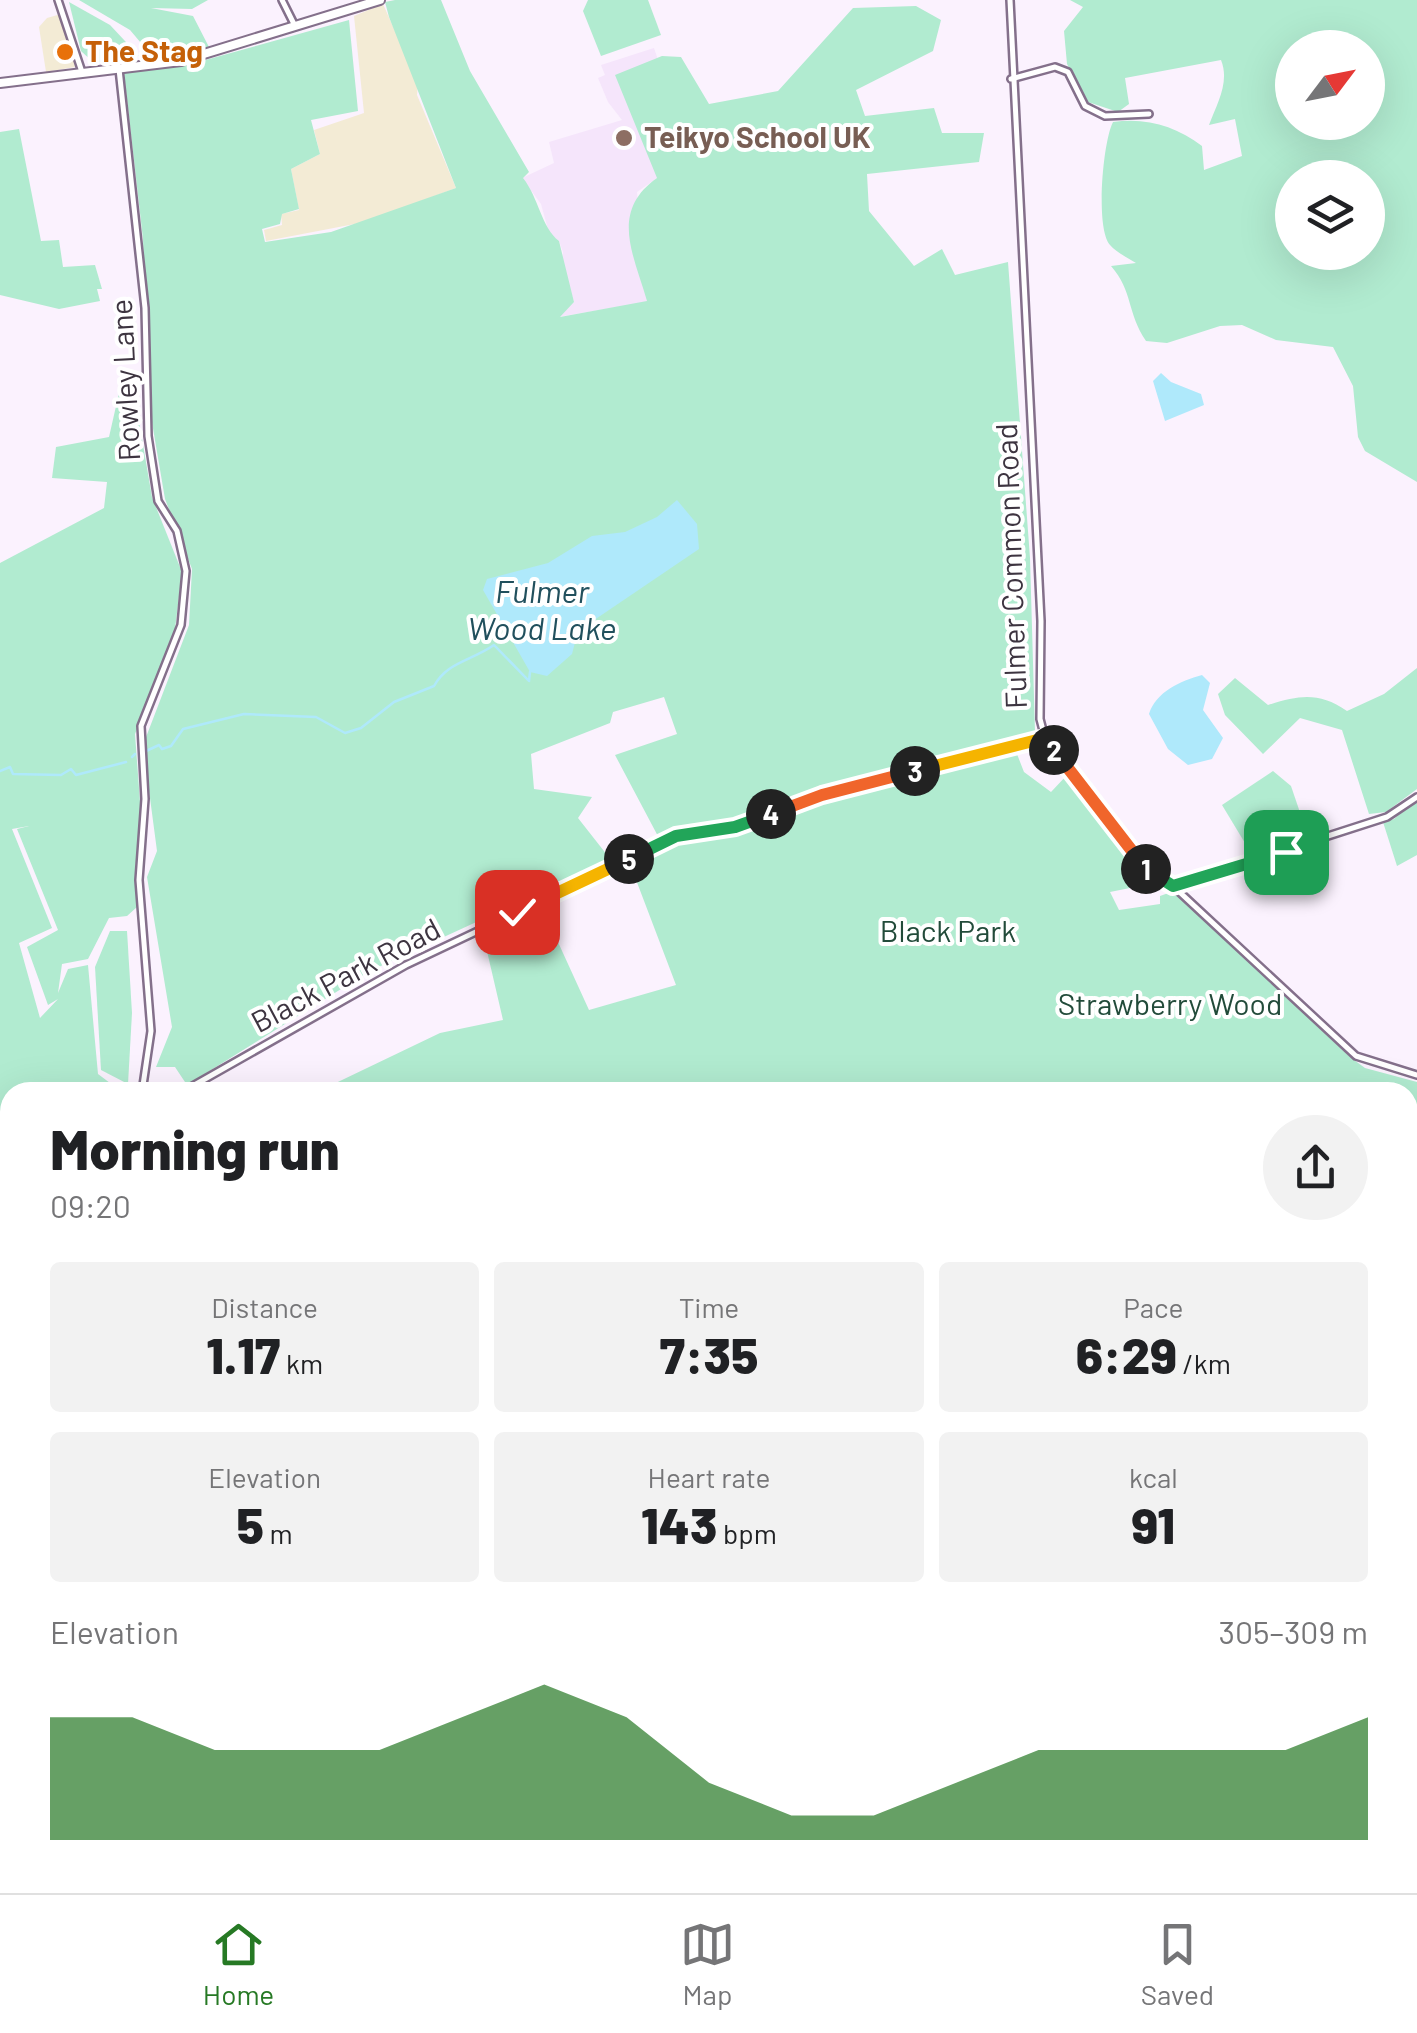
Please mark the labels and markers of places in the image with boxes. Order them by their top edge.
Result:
place label: The Stag [85,32,203,68]
marker: The Stag [54,41,76,63]
place label: Teikyo School UK [644,118,871,154]
marker: Teikyo School UK [613,127,635,149]
pin: 2 [1029,725,1079,775]
pin: 3 [890,746,940,796]
pin: 4 [746,789,796,839]
pin [1244,810,1329,895]
pin: 5 [604,834,654,884]
pin: 1 [1121,844,1171,894]
pin [475,870,560,955]

